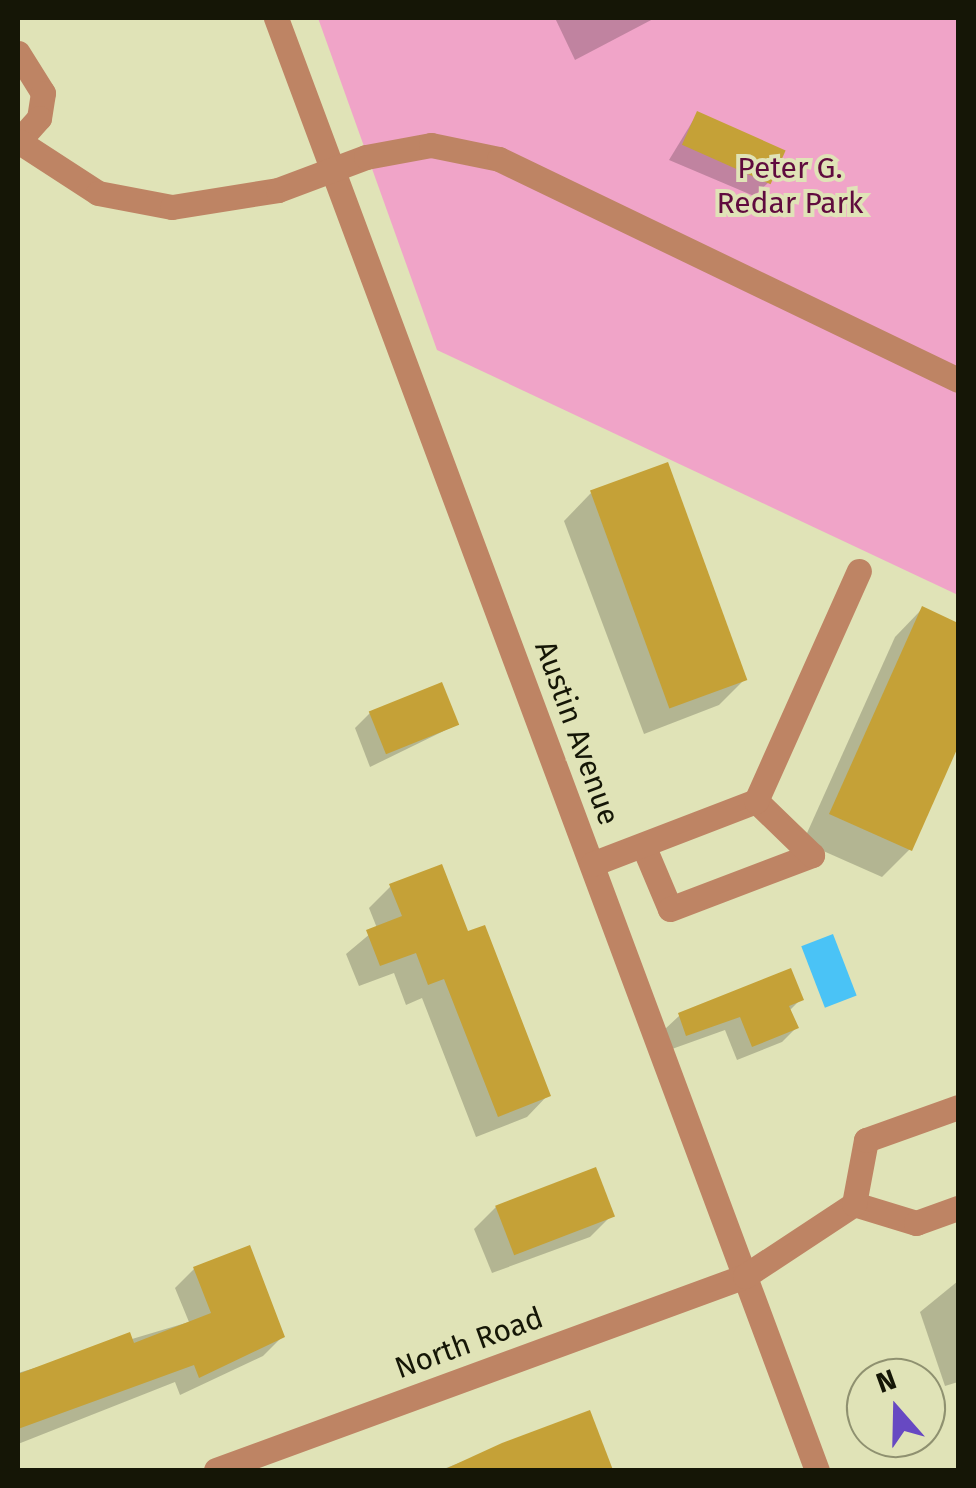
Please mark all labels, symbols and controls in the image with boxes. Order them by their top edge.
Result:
park label: Peter G. Redar Park [717,150,863,220]
street label: Austin Avenue [527,636,627,830]
street label: North Road [390,1300,548,1386]
north arrow [846,1358,946,1458]
text: N [872,1363,901,1400]

